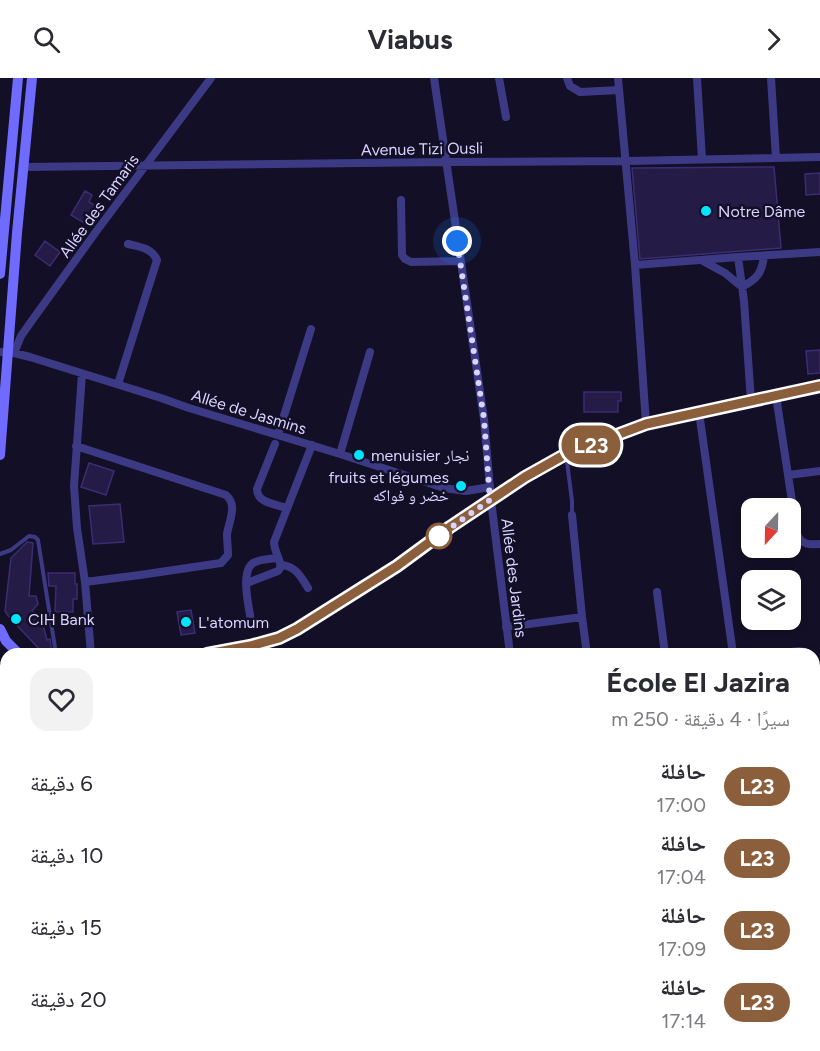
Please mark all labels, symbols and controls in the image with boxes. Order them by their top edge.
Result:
icon: search [30,23,63,56]
text: Viabus [368,23,453,56]
icon: forward [757,23,790,56]
street label: Avenue Tizi Ousli [361,138,483,160]
street label: Allée des Tamaris [55,151,143,261]
place label: Notre Dâme [718,202,806,221]
marker: Notre Dâme [699,204,713,218]
your location [442,226,472,256]
street label: Allée de Jasmins [189,386,309,438]
line badge: L23 [556,426,626,464]
text: L23 [573,433,609,458]
place label: menuisier نجار [371,446,469,465]
marker: menuisier نجار [352,448,366,462]
place label: fruits et légumes خضر و فواكه [328,468,449,505]
marker: fruits et légumes خضر و فواكه [454,479,468,493]
north arrow [741,498,801,558]
map controls [741,498,801,630]
street label: Allée des Jardins [497,517,531,639]
unlabelled marker [426,523,452,549]
button: layers [741,570,801,630]
place label: CIH Bank [28,610,95,629]
marker: CIH Bank [9,612,23,626]
place label: L'atomum [198,613,269,632]
marker: L'atomum [179,615,193,629]
text: École El Jazira [606,665,790,699]
button: heart [30,668,93,731]
text: سيرًا · 4 دقيقة · 250 m [611,707,790,731]
text: حافلة [660,758,706,785]
text: 6 دقيقة [30,770,93,797]
text: L23 [739,774,775,799]
text: 17:00 [656,793,706,817]
text: حافلة [660,830,706,857]
text: 10 دقيقة [30,842,103,869]
text: L23 [739,846,775,871]
text: 17:04 [657,865,706,889]
text: حافلة [660,902,706,929]
text: 15 دقيقة [30,914,102,941]
text: L23 [739,918,775,943]
text: 17:09 [658,937,706,961]
text: حافلة [660,974,706,1001]
text: 20 دقيقة [30,986,107,1013]
text: L23 [739,990,775,1015]
text: 17:14 [661,1009,706,1033]

